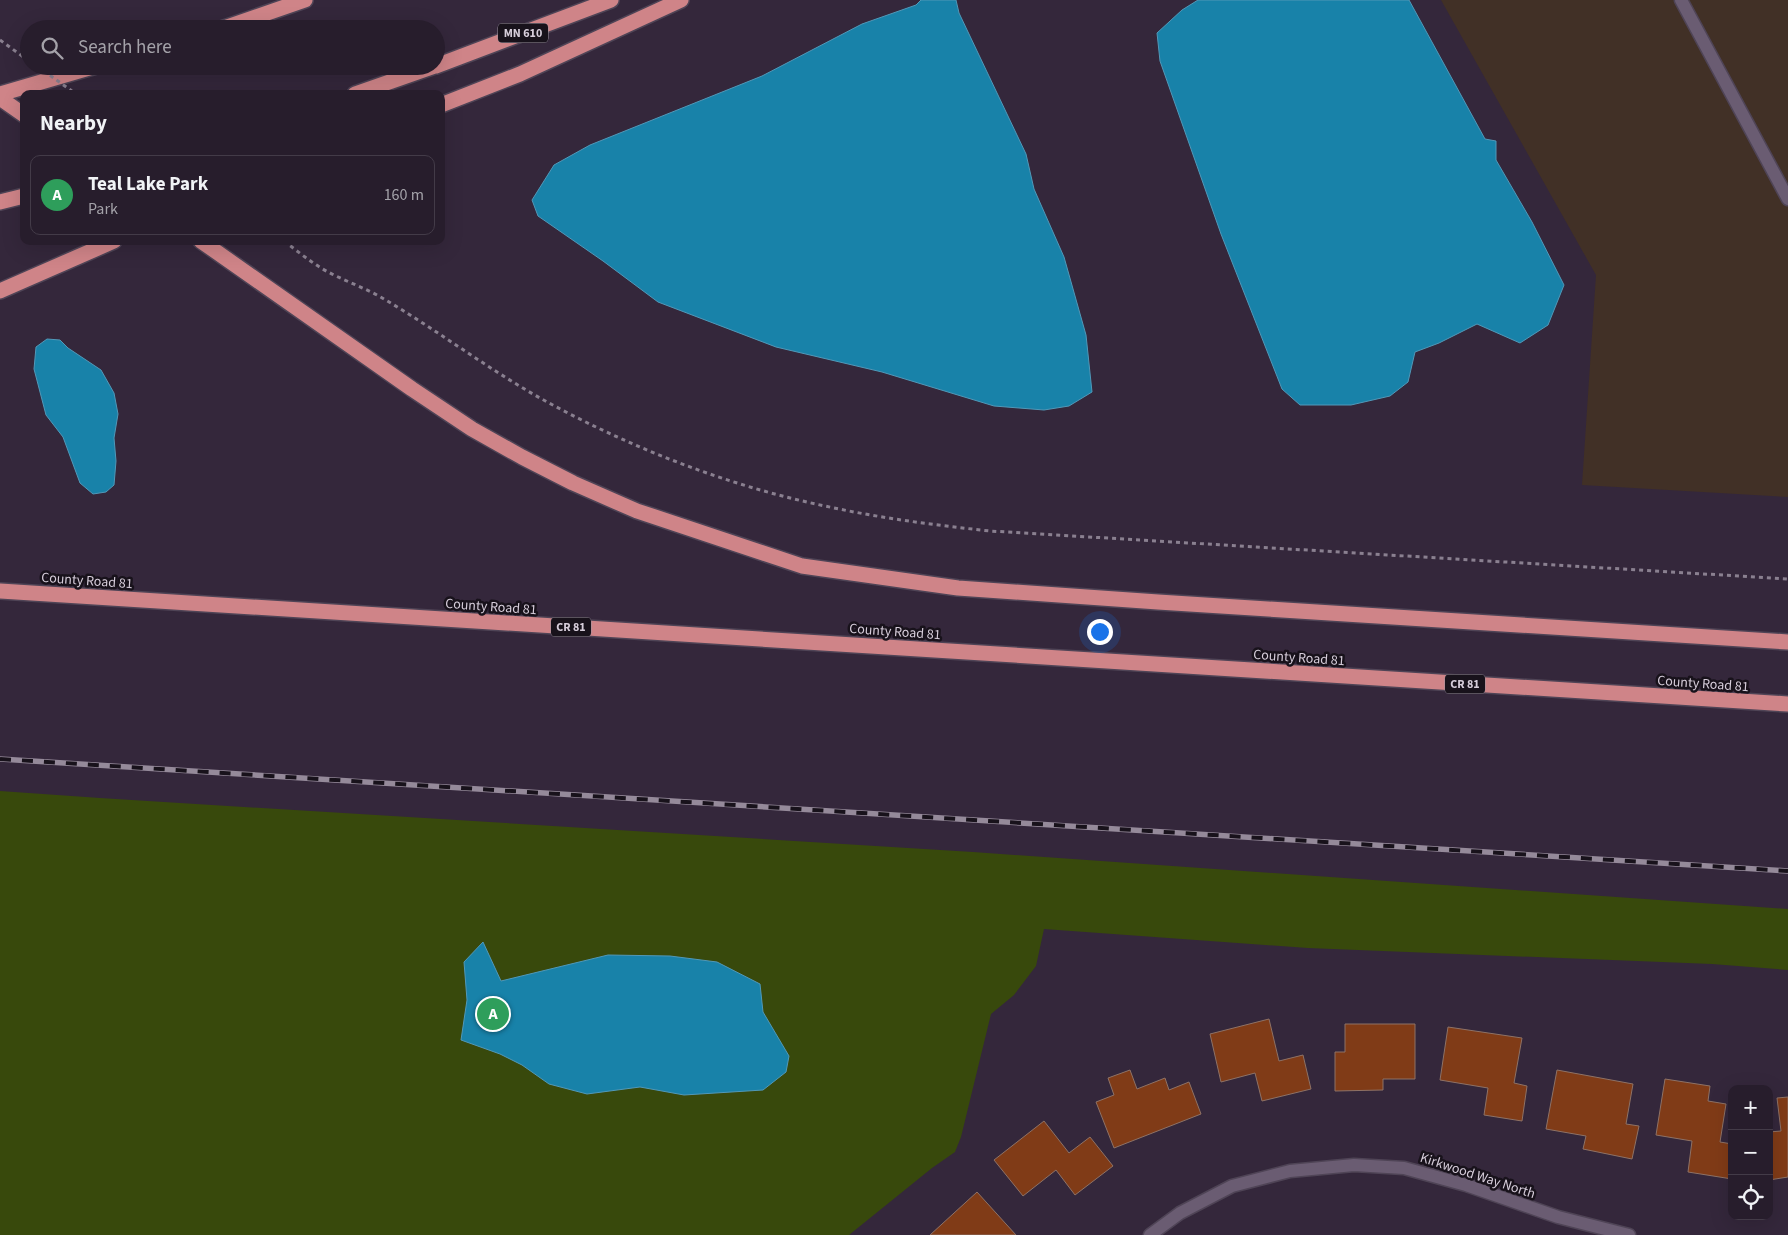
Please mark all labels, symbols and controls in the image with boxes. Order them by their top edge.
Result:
search box [20,20,445,75]
road number: MN 610 [498,23,548,42]
icon: search [38,34,66,62]
text: Search here [78,34,172,61]
text: Nearby [40,108,107,138]
text: Teal Lake Park [88,171,208,198]
text: A [52,184,62,206]
text: 160 m [384,184,424,206]
text: Park [88,198,118,220]
street label: County Road 81 [40,568,133,594]
street label: County Road 81 [444,594,537,620]
road number: CR 81 [551,618,591,636]
street label: County Road 81 [848,619,941,645]
your location [1087,619,1113,645]
street label: County Road 81 [1252,645,1345,671]
street label: County Road 81 [1656,671,1749,697]
road number: CR 81 [1445,674,1485,694]
pin: A [477,995,509,1033]
map controls [1728,1085,1773,1220]
button: + [1728,1085,1773,1130]
button: − [1728,1130,1773,1175]
street label: Kirkwood Way North [1417,1148,1538,1204]
button: locate [1728,1175,1773,1220]

